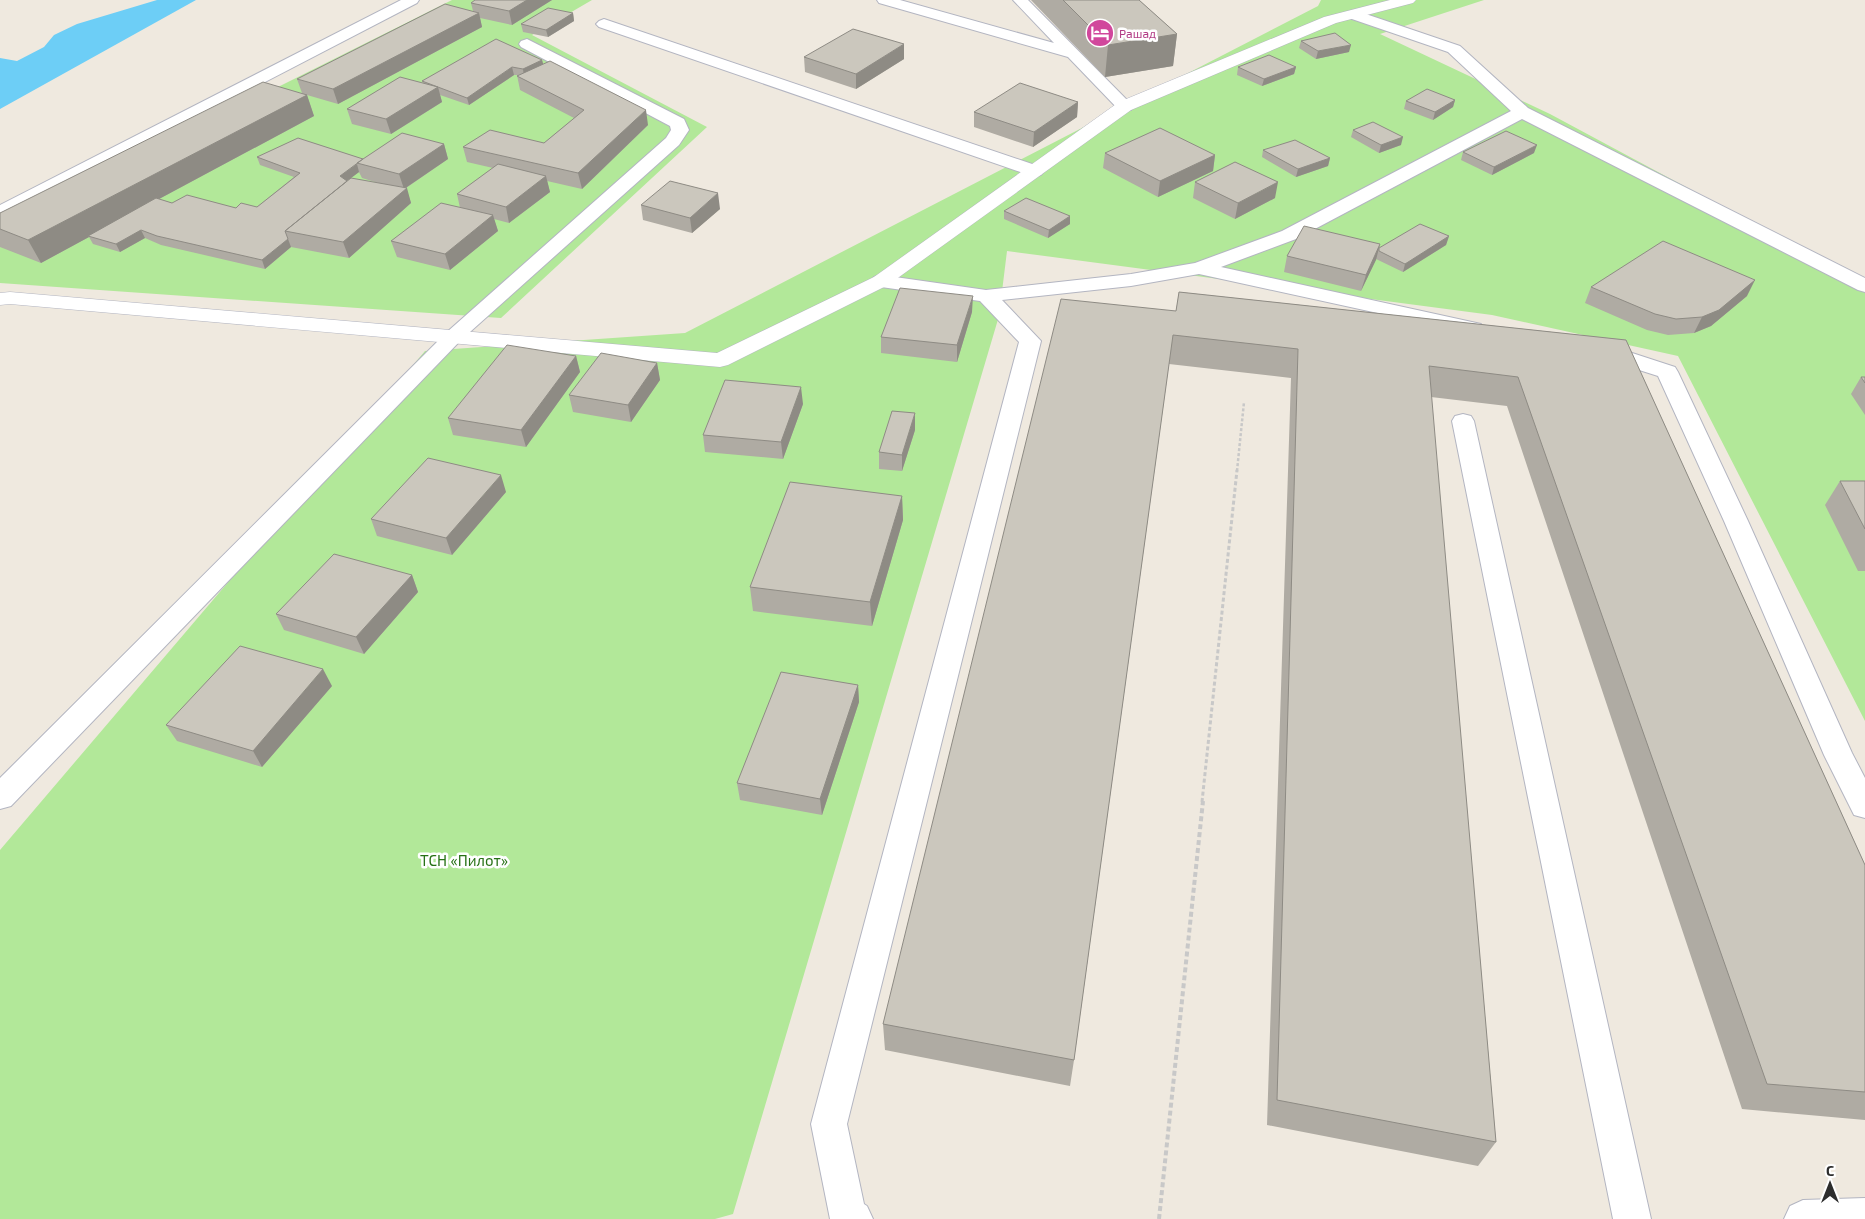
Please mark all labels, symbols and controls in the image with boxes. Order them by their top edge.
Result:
hotel icon: Рашад [1085,18,1115,48]
place label: Рашад [1119,26,1156,40]
park label: ТСН «Пилот» [420,851,508,869]
north arrow [1805,1159,1855,1209]
text: С [1826,1162,1834,1179]

